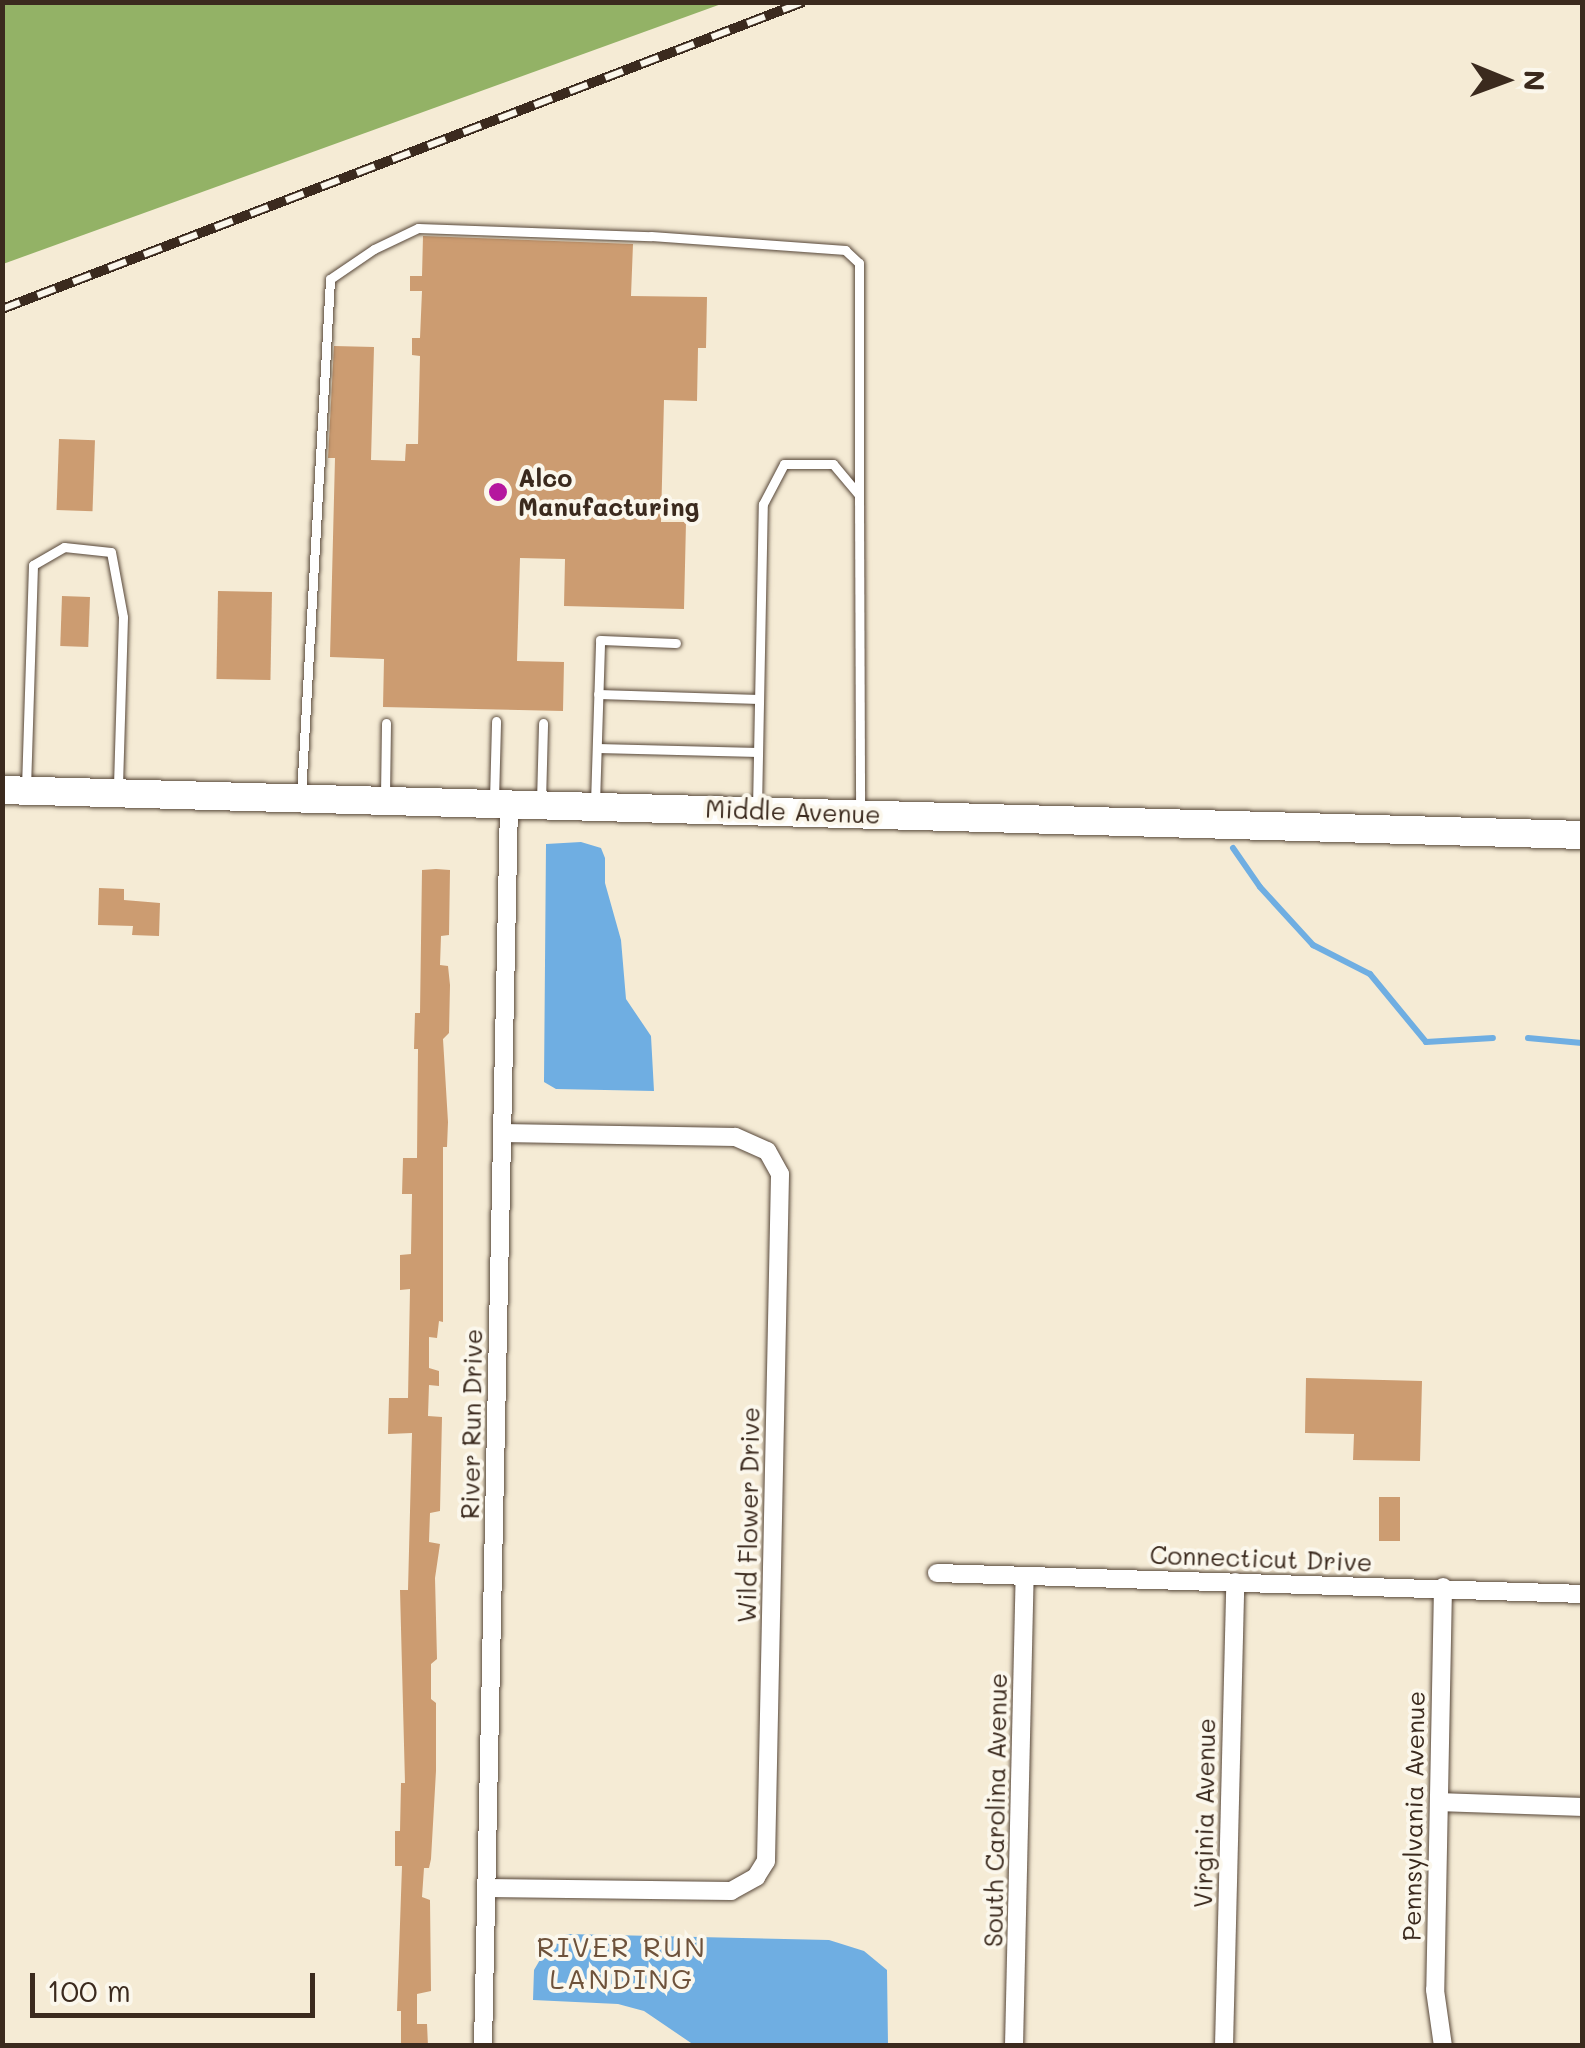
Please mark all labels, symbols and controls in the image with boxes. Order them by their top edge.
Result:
north arrow [1455,30,1555,130]
text: N [1517,70,1553,91]
place label: Alco Manufacturing [518,463,699,522]
marker: Alco Manufacturing [487,481,509,503]
street label: Middle Avenue [705,793,881,829]
street label: River Run Drive [454,1328,488,1520]
street label: Wild Flower Drive [731,1407,765,1623]
street label: Connecticut Drive [1149,1539,1373,1577]
street label: South Carolina Avenue [978,1673,1012,1947]
street label: Pennsylvania Avenue [1396,1691,1430,1941]
street label: Virginia Avenue [1187,1718,1221,1908]
district label: RIVER RUN LANDING [537,1929,707,1995]
scale bar [35,1953,320,2015]
text: 100 m [47,1970,131,2010]

